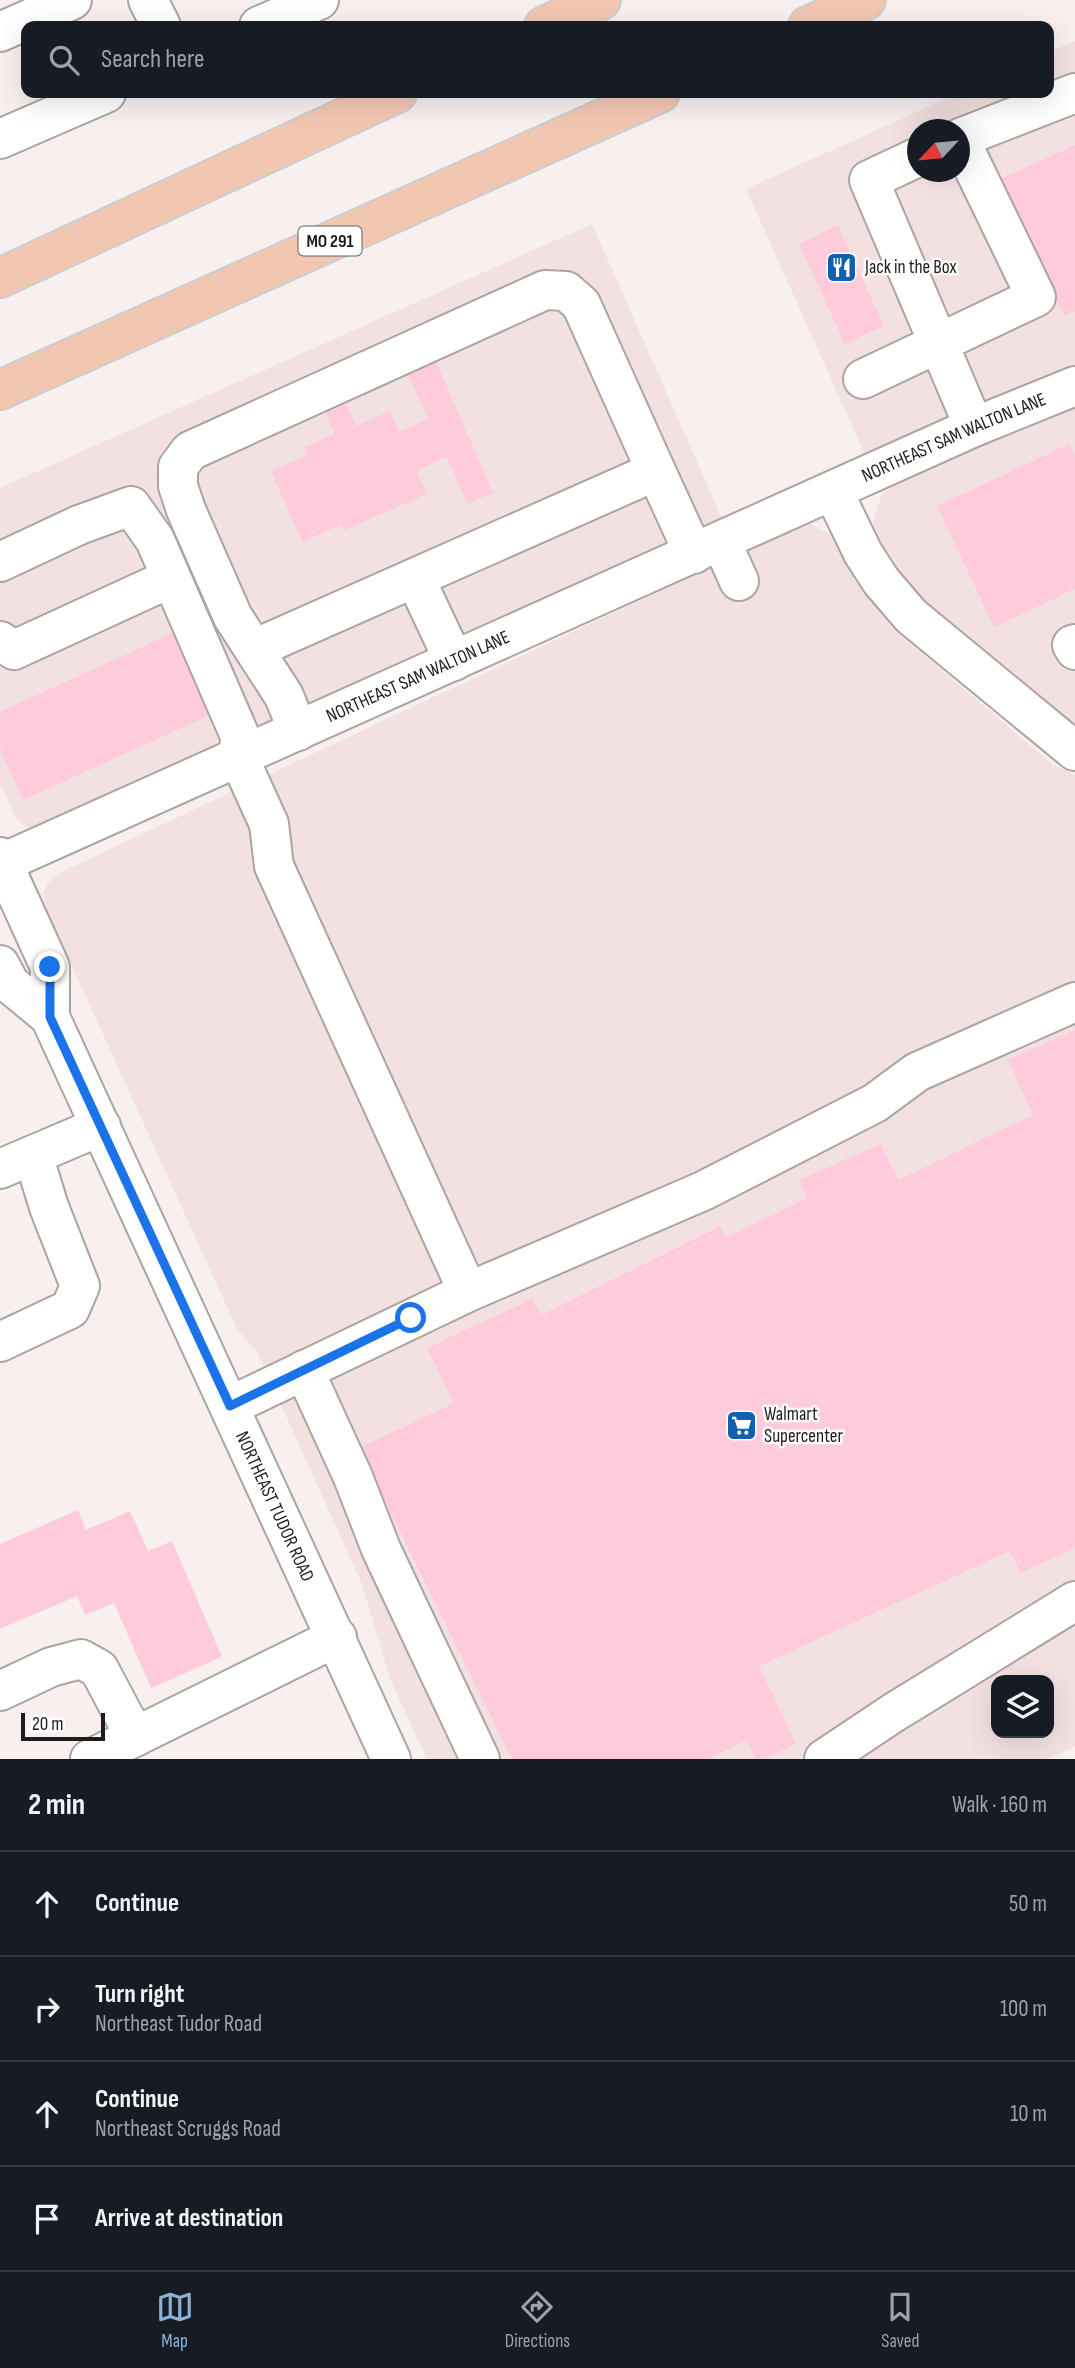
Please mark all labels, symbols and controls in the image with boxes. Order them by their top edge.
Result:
search box [21,21,1054,98]
icon: search [45,41,83,79]
text: Search here [101,44,204,75]
north arrow [907,119,970,182]
road number: MO 291 [298,227,362,256]
restaurant icon: Jack in the Box [825,250,859,284]
place label: Jack in the Box [864,256,957,279]
street label: NORTHEAST SAM WALTON LANE [858,388,1049,487]
street label: NORTHEAST SAM WALTON LANE [323,625,513,728]
route end [34,951,65,982]
route start [395,1302,426,1333]
place label: Walmart Supercenter [764,1403,843,1448]
supermarket icon: Walmart Supercenter [724,1408,758,1442]
street label: NORTHEAST TUDOR ROAD [231,1428,319,1585]
map controls [991,1675,1054,1738]
button: layers [991,1675,1054,1738]
scale bar [21,1710,105,1742]
text: 20 m [32,1713,64,1736]
text: 2 min [28,1787,85,1823]
text: Walk · 160 m [952,1791,1047,1819]
icon: ahead [28,1885,66,1923]
text: Continue [95,1888,179,1919]
text: 50 m [1009,1890,1047,1918]
text: Turn right [95,1979,184,2010]
icon: right [28,1990,66,2028]
text: 100 m [1000,1995,1047,2023]
text: Northeast Tudor Road [95,2010,262,2038]
text: Continue [95,2084,179,2115]
icon: ahead [28,2095,66,2133]
text: 10 m [1010,2100,1047,2128]
text: Northeast Scruggs Road [95,2115,281,2143]
icon: arrive [28,2200,66,2238]
text: Arrive at destination [95,2203,283,2234]
tab: Map [156,2288,194,2353]
tab: Directions [505,2288,570,2353]
tab: Saved [881,2288,919,2353]

